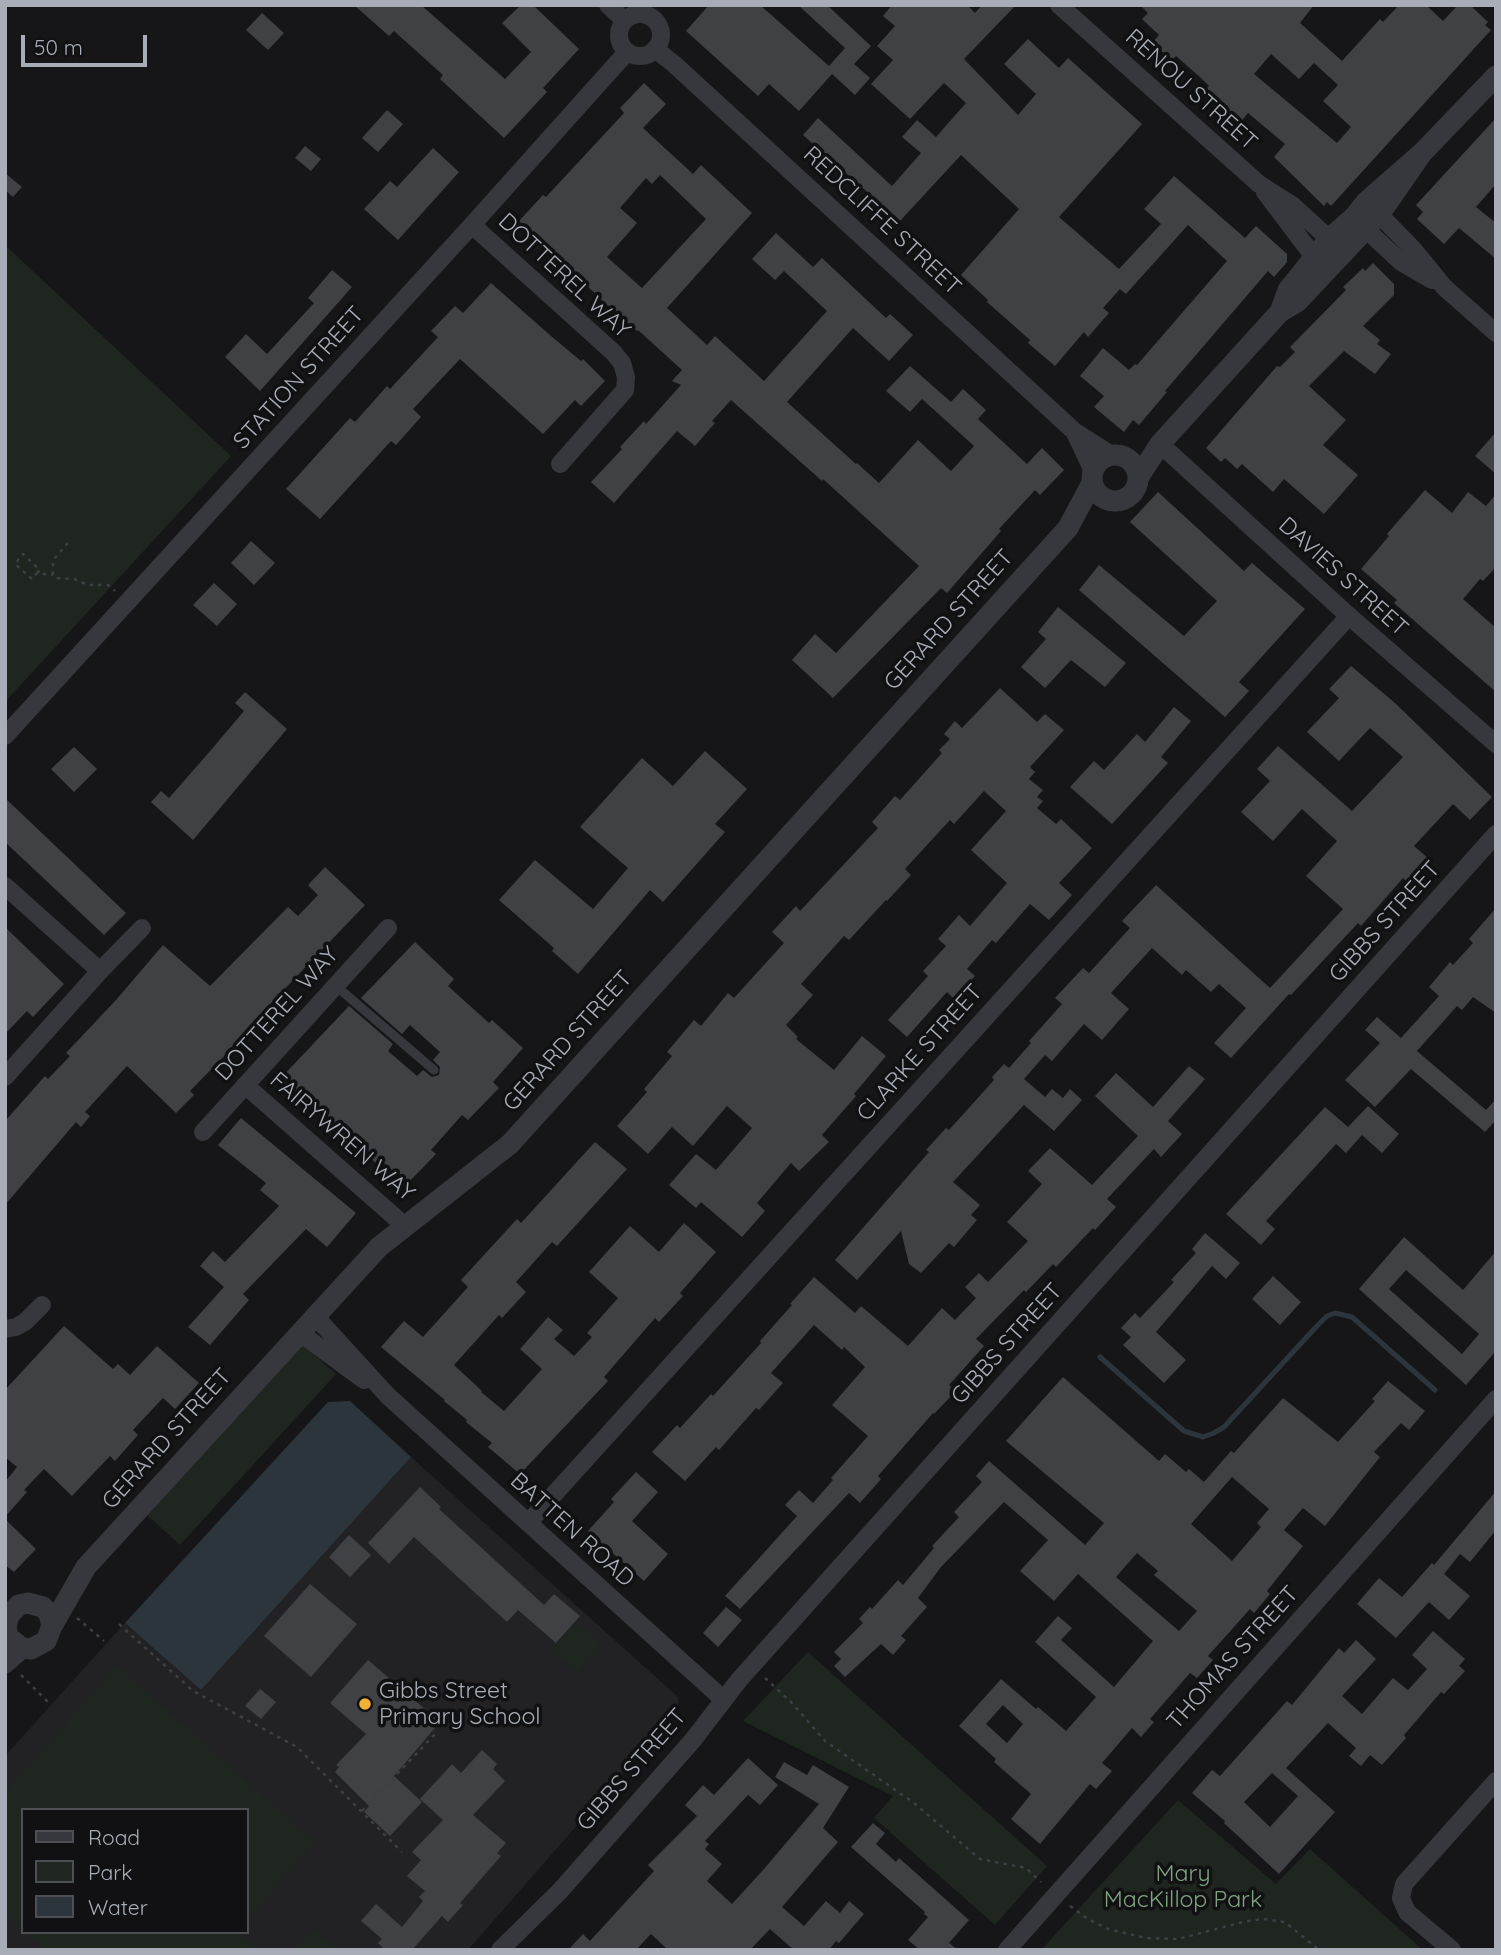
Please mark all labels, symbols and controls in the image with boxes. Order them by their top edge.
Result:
scale bar [24,21,150,65]
street label: RENOU STREET [1119,24,1263,156]
text: 50 m [34,34,83,60]
street label: REDCLIFFE STREET [797,141,967,301]
street label: DOTTEREL WAY [492,208,636,344]
street label: STATION STREET [228,301,370,455]
street label: DAVIES STREET [1273,512,1413,642]
street label: GERARD STREET [879,544,1019,696]
street label: GIBBS STREET [1324,856,1446,988]
street label: DOTTEREL WAY [210,941,344,1087]
street label: GERARD STREET [498,965,638,1117]
street label: CLARKE STREET [851,979,989,1127]
street label: FAIRYWREN WAY [264,1067,420,1207]
street label: GIBBS STREET [946,1278,1068,1410]
street label: GERARD STREET [97,1363,237,1515]
street label: BATTEN ROAD [504,1467,640,1593]
street label: THOMAS STREET [1161,1581,1305,1735]
place label: Gibbs Street Primary School [379,1677,541,1731]
marker: Gibbs Street Primary School [357,1696,373,1712]
street label: GIBBS STREET [571,1703,693,1837]
legend [21,1808,248,1934]
text: Road [88,1824,140,1850]
text: Park [88,1859,132,1885]
park label: Mary MacKillop Park [1104,1860,1262,1914]
text: Water [88,1894,148,1920]

